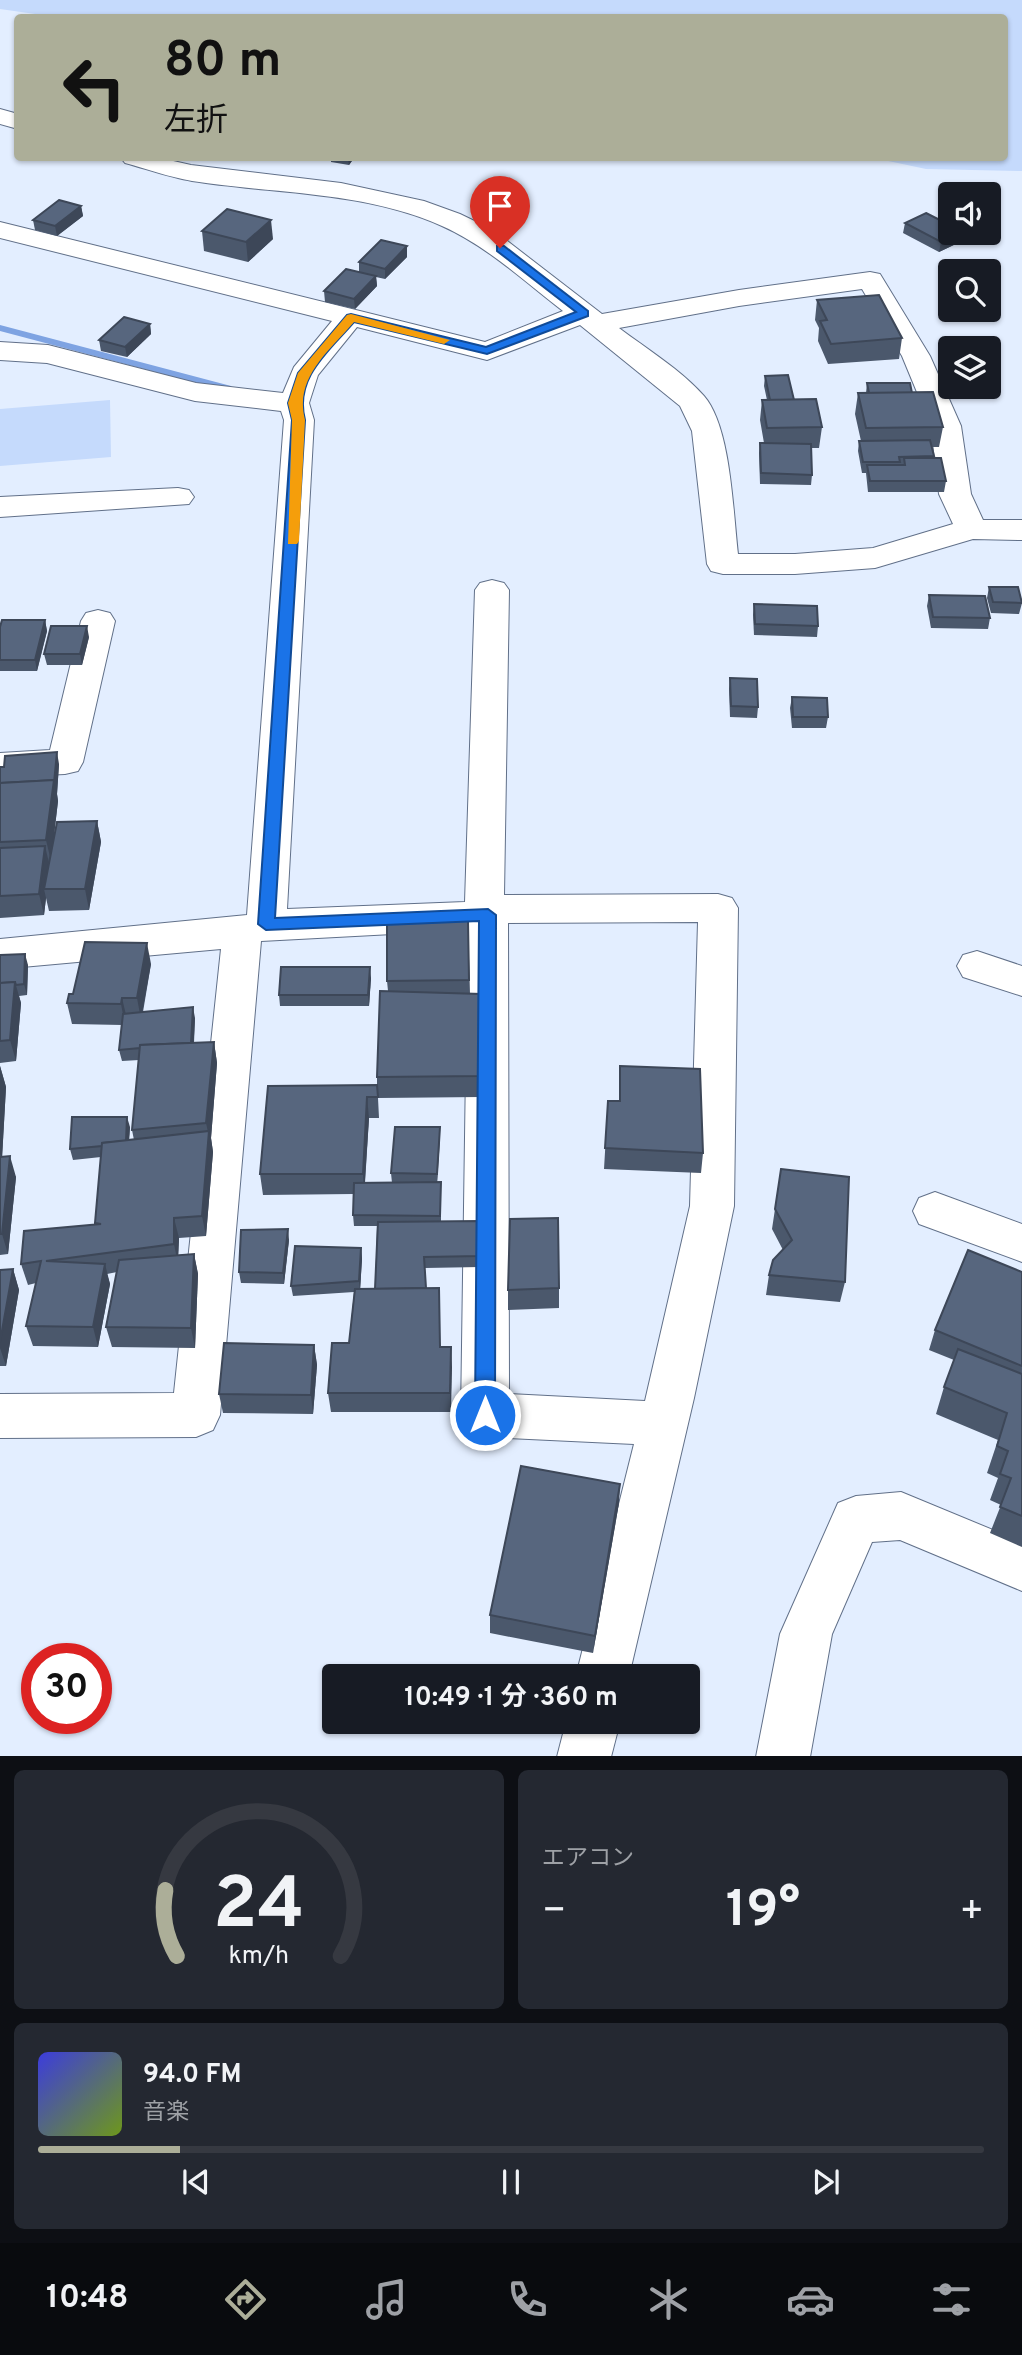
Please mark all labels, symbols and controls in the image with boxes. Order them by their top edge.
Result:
text: 80 m [164,32,281,94]
icon: left [49,42,140,133]
text: 左折 [164,102,228,142]
pin [470,176,530,248]
map controls [938,182,1001,399]
button: sound [938,182,1001,245]
icon: arrive [481,187,519,225]
button: search [938,259,1001,322]
button: layers [938,336,1001,399]
position arrow [448,1378,522,1452]
speed limit sign: 30 [21,1643,112,1734]
text: 10:49 · 1 分 · 360 m [404,1682,618,1715]
text: エアコン [542,1845,634,1874]
text: 24 [213,1862,305,1954]
text: 19° [726,1879,800,1945]
text: − [542,1888,567,1937]
text: + [959,1888,984,1937]
text: km/h [229,1940,289,1972]
text: 94.0 FM [143,2059,242,2092]
text: 音楽 [143,2099,189,2128]
icon: previous [177,2163,215,2201]
icon: pause [492,2163,530,2201]
icon: next [807,2163,845,2201]
icon: directions [221,2275,270,2324]
icon: music [362,2275,411,2324]
icon: phone [503,2275,552,2324]
icon: climate [644,2275,693,2324]
icon: car [786,2275,835,2324]
icon: filters [927,2275,976,2324]
text: 10:48 [46,2279,128,2319]

